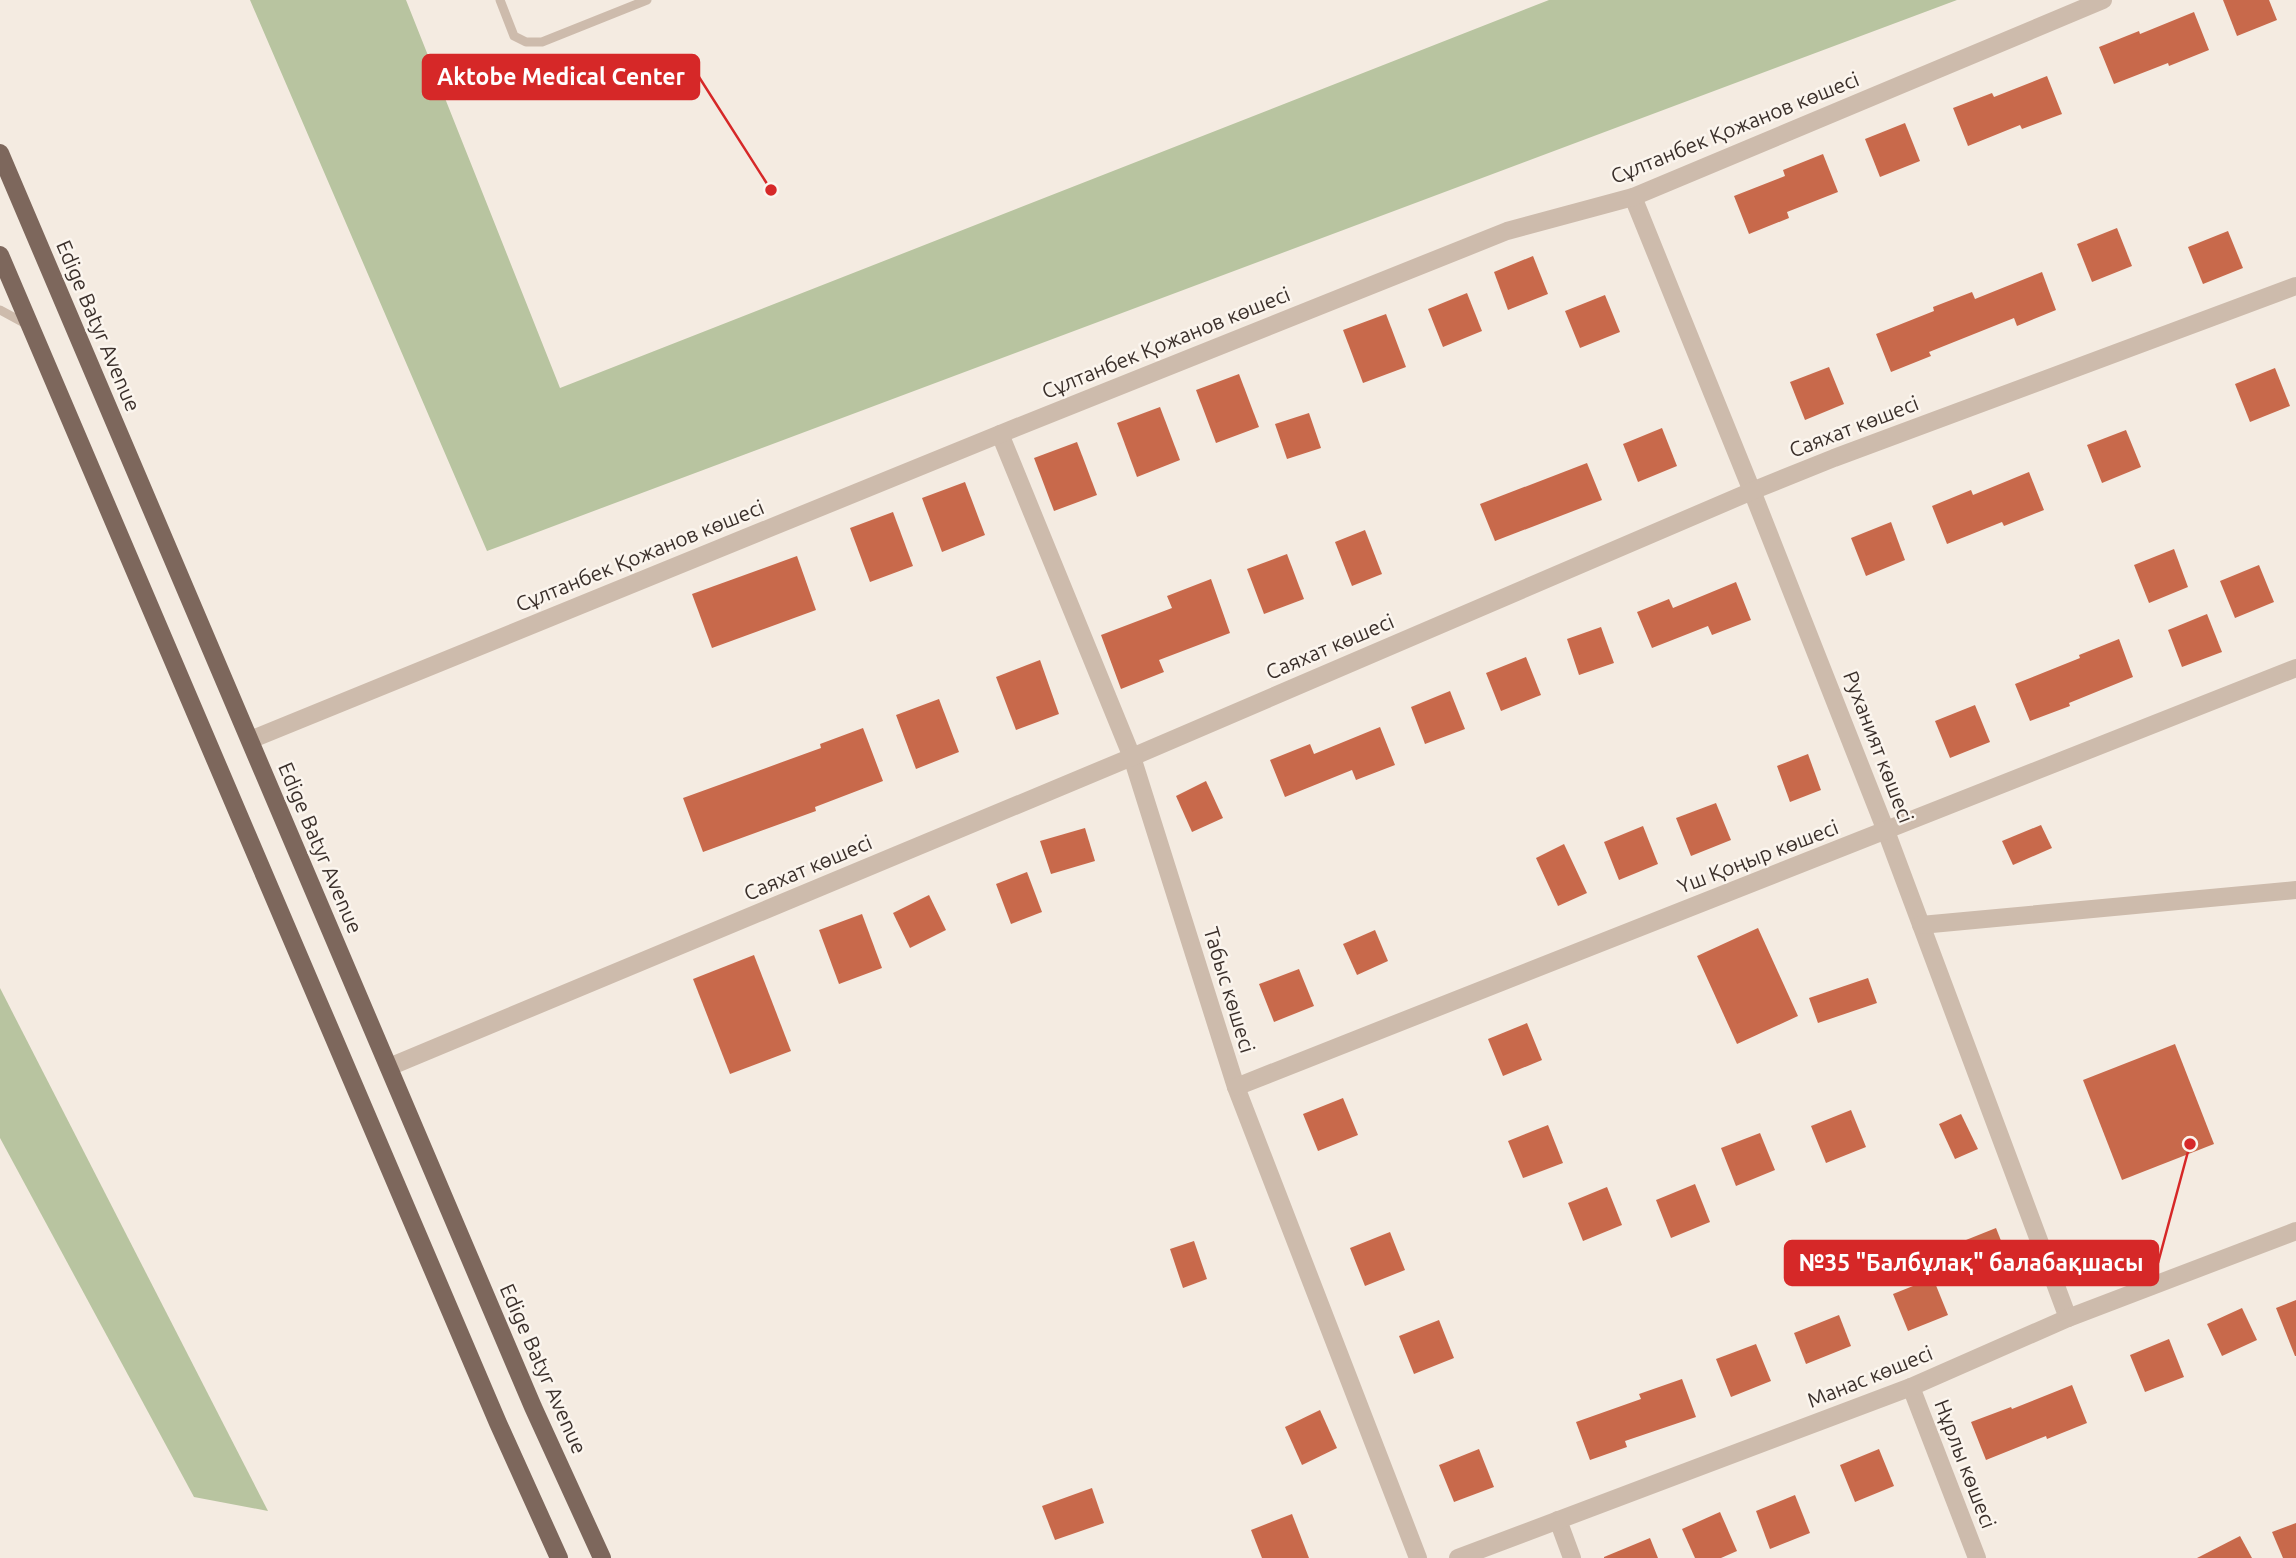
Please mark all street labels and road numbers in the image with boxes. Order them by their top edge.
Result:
street label: Сұлтанбек Қожанов көшесі [1607,66,1862,188]
street label: Edige Batyr Avenue [52,236,146,415]
street label: Сұлтанбек Қожанов көшесі [1038,281,1293,403]
street label: Саяхат көшесі [1786,390,1922,462]
street label: Сұлтанбек Қожанов көшесі [512,494,767,616]
street label: Саяхат көшесі [1262,608,1397,684]
street label: Руханият көшесі [1839,667,1919,826]
street label: Edige Batyr Avenue [274,758,368,937]
street label: Үш Қоңыр көшесі [1674,814,1841,898]
street label: Саяхат көшесі [740,829,875,905]
street label: Табыс көшесі [1199,924,1260,1056]
street label: Edige Batyr Avenue [496,1280,592,1457]
street label: Манас көшесі [1804,1340,1936,1412]
street label: Нұрлы көшесі [1930,1396,2002,1531]

